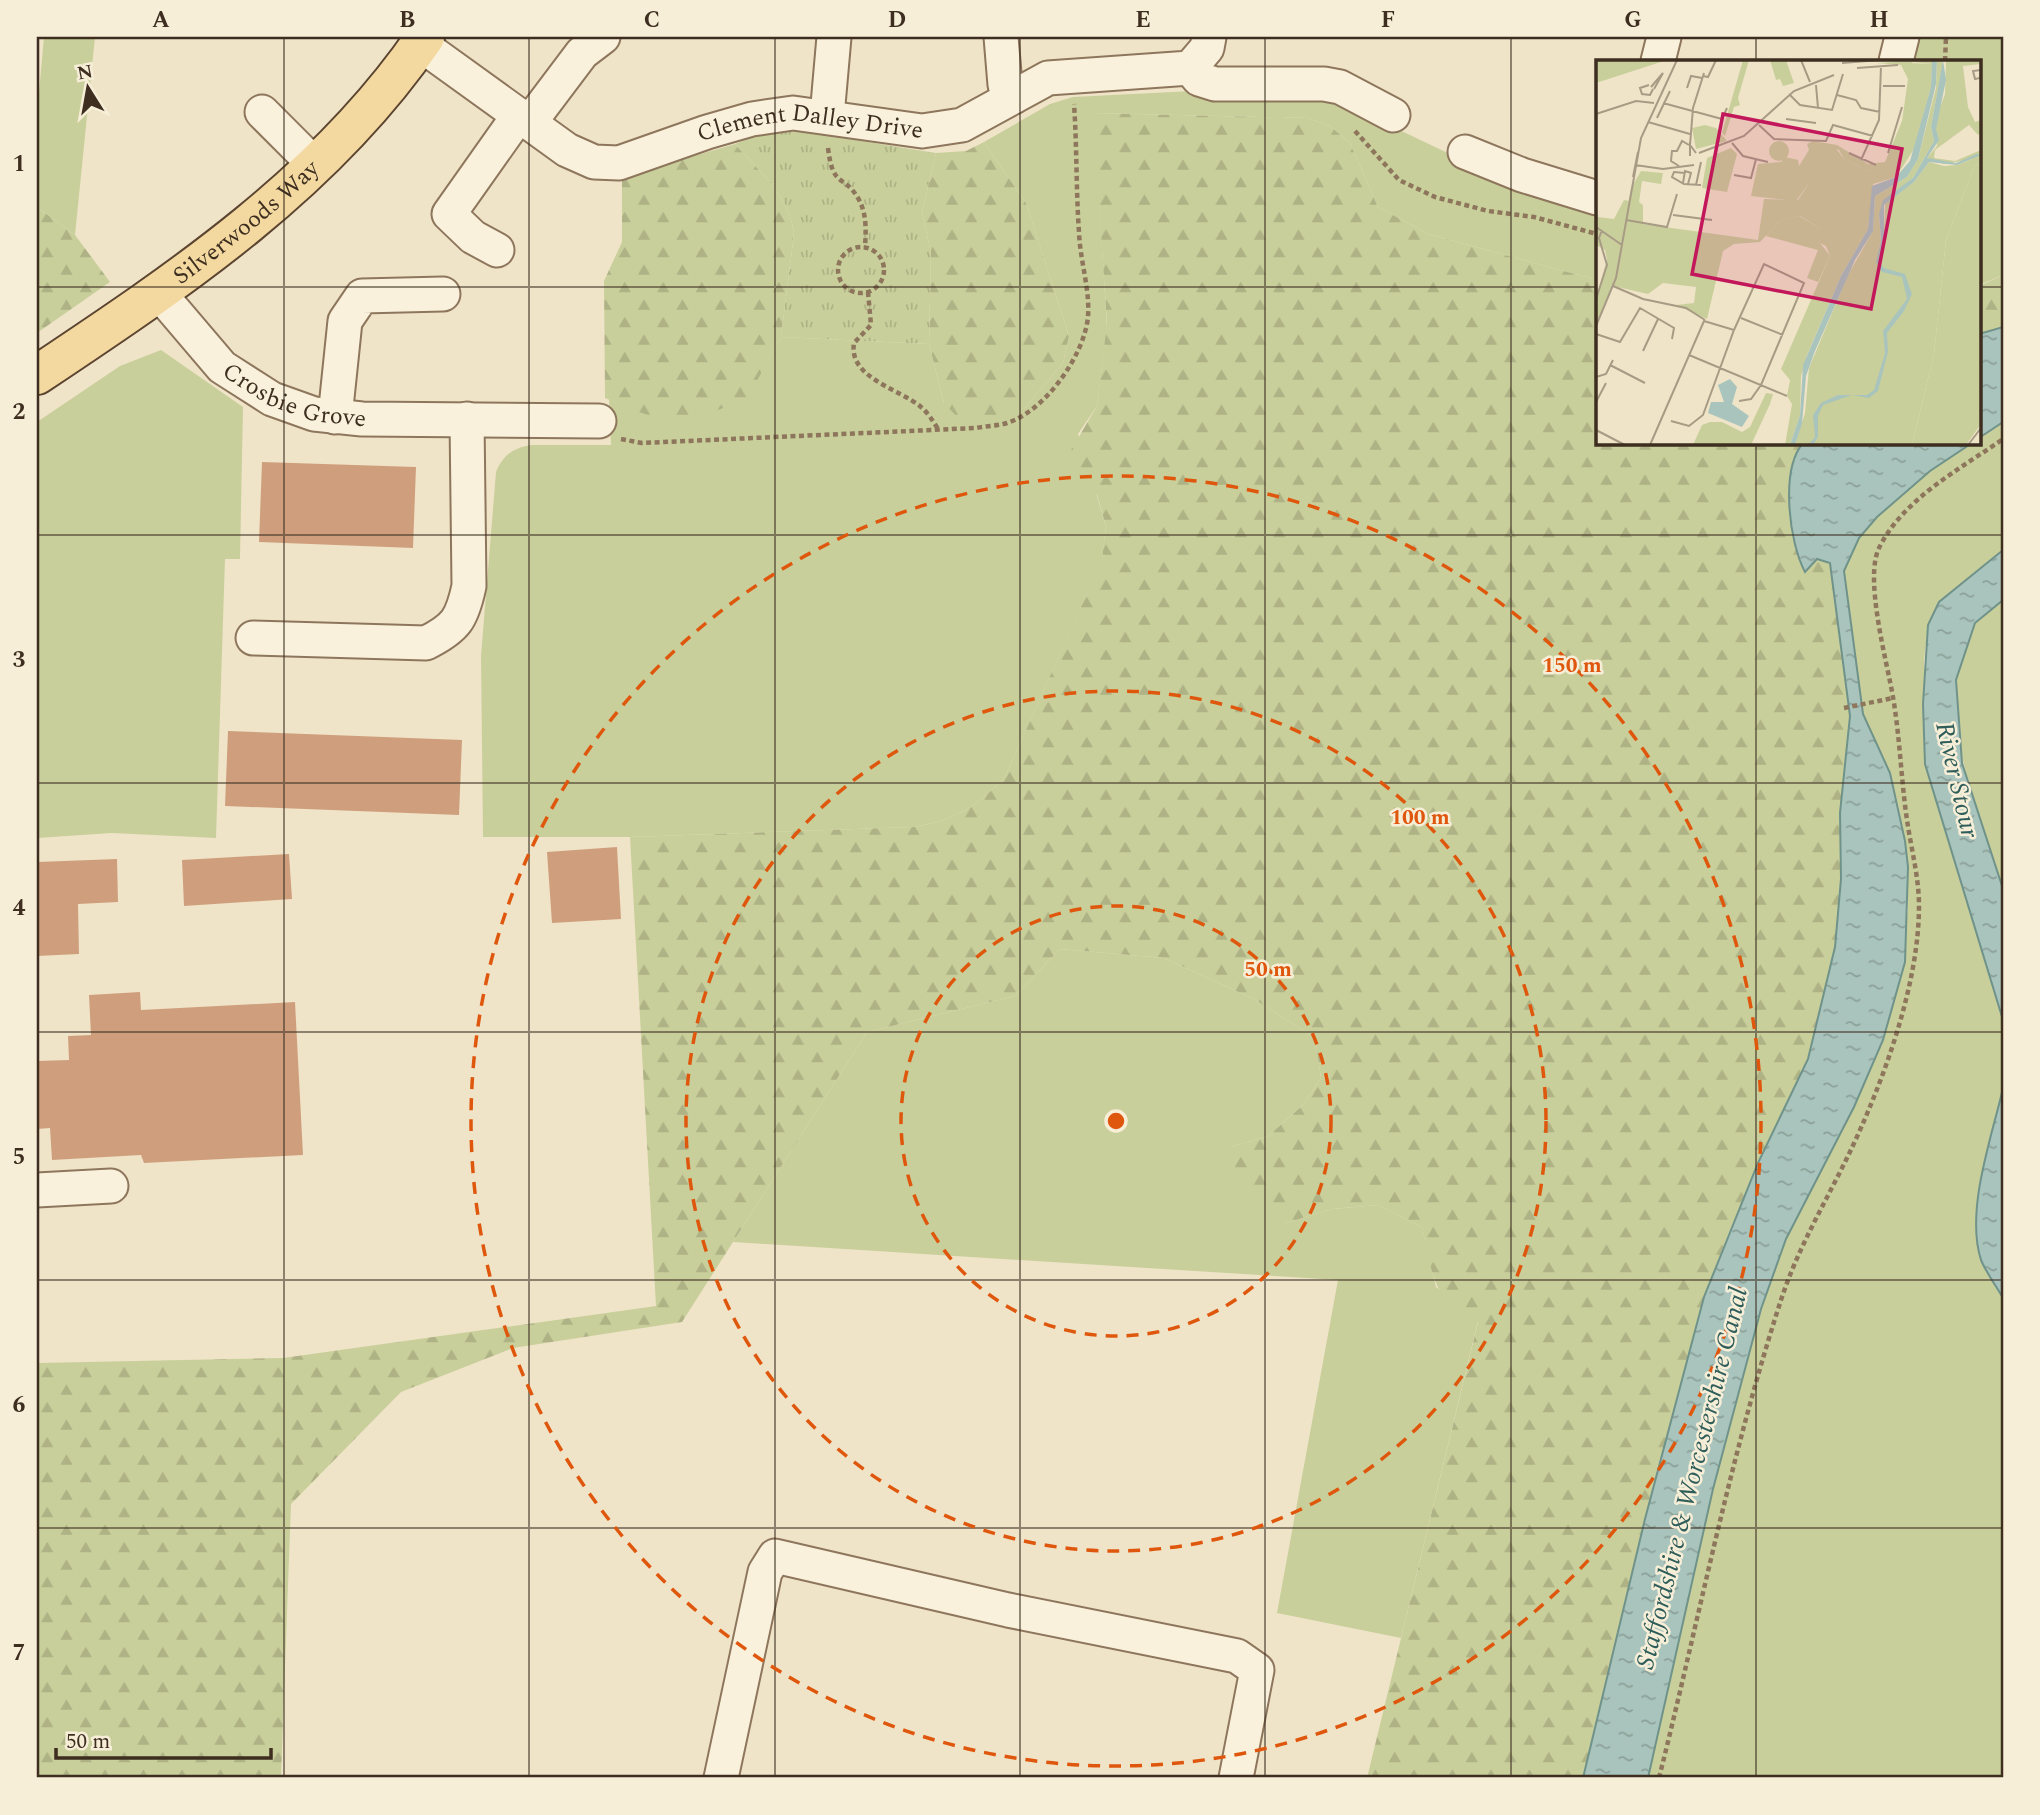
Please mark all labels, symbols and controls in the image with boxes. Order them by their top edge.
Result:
text: A [152,3,170,38]
text: B [399,3,415,38]
text: C [644,3,660,38]
text: D [888,3,906,38]
text: E [1135,3,1151,38]
text: F [1381,3,1395,38]
text: G [1624,3,1642,38]
text: H [1869,3,1889,38]
north arrow [52,52,122,122]
text: N [75,57,95,88]
inset map [1596,60,1980,444]
street label: Clement Dalley Drive [692,95,925,152]
text: 1 [13,147,25,182]
street label: Silverwoods Way [166,151,329,294]
street label: Crosbie Grove [215,354,368,437]
text: 2 [13,395,26,430]
text: 3 [13,643,26,678]
text: 150 m [1542,650,1602,682]
water label: River Stour [1924,718,1990,843]
text: 100 m [1390,802,1450,834]
text: 4 [13,891,26,926]
text: 50 m [1244,954,1292,986]
centre of rings [1104,1109,1128,1133]
text: 5 [13,1140,25,1175]
water label: Staffordshire & Worcestershire Canal [1625,1283,1759,1673]
text: 6 [13,1388,26,1423]
text: 7 [13,1636,25,1671]
scale bar [56,1717,271,1761]
text: 50 m [66,1726,110,1758]

